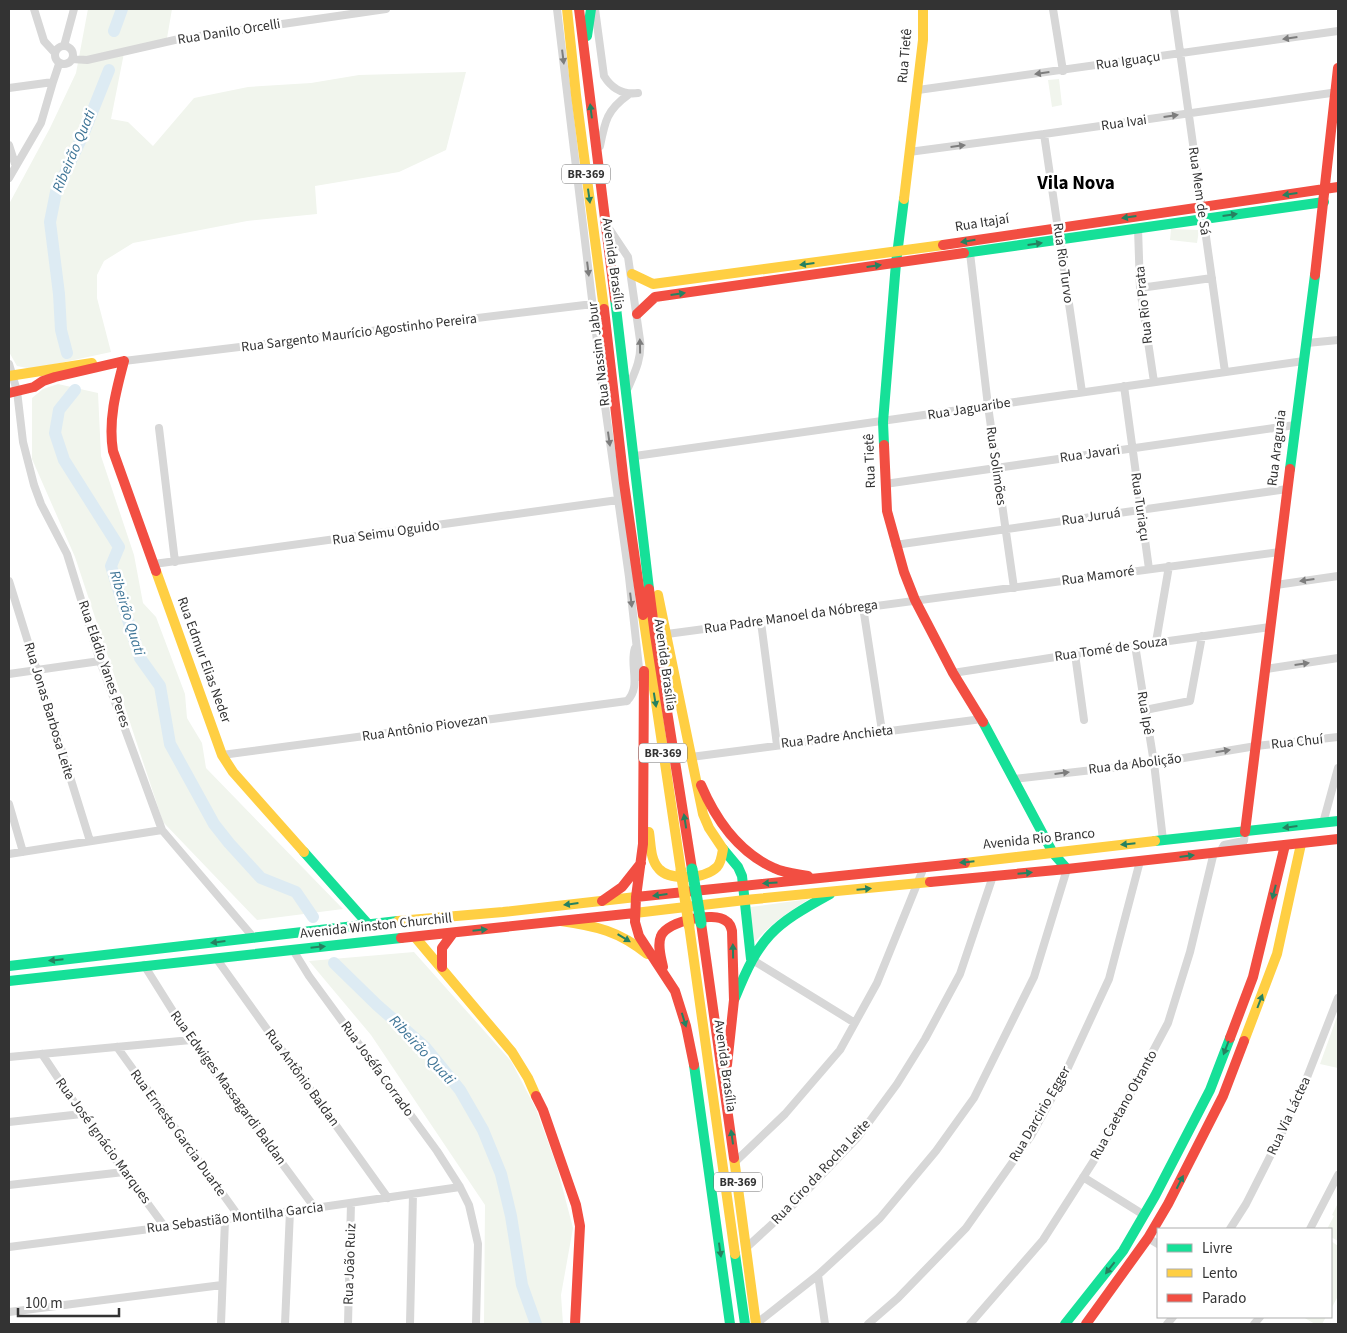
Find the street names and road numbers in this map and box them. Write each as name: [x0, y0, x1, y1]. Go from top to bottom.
street label: Rua Danilo Orcelli: [176, 14, 282, 50]
street label: Rua Tietê: [893, 28, 917, 84]
street label: Rua Iguaçu: [1094, 47, 1162, 75]
street label: Rua Ivai: [1100, 110, 1148, 136]
street label: Rua Mem de Sá: [1183, 146, 1215, 236]
road number: BR-369: [562, 164, 610, 183]
street label: Rua Itajaí: [953, 209, 1011, 237]
street label: Avenida Brasília: [597, 217, 629, 311]
street label: Rua Rio Turvo: [1047, 222, 1079, 304]
street label: Rua Rio Prata: [1130, 265, 1158, 345]
street label: Rua Nassim Jabur: [583, 300, 615, 407]
street label: Rua Sargento Maurício Agostinho Pereira: [240, 309, 478, 357]
street label: Rua Jaguaribe: [926, 393, 1012, 425]
street label: Rua Araguaia: [1262, 409, 1292, 487]
street label: Rua Solimões: [981, 425, 1011, 507]
street label: Rua Tietê: [859, 433, 881, 489]
street label: Rua Javari: [1058, 440, 1122, 468]
street label: Rua Turiaçu: [1125, 471, 1155, 543]
street label: Rua Juruá: [1060, 503, 1122, 531]
street label: Rua Seimu Oguido: [331, 516, 441, 550]
street label: Rua Mamoré: [1060, 561, 1136, 591]
street label: Rua Edmur Elias Neder: [172, 594, 236, 726]
street label: Rua Padre Manoel da Nóbrega: [703, 595, 879, 639]
street label: Rua Eládio Yanes Peres: [73, 598, 135, 730]
street label: Avenida Brasília: [649, 618, 681, 712]
street label: Rua Tomé de Souza: [1053, 631, 1169, 667]
street label: Rua Jonas Barbosa Leite: [19, 640, 79, 782]
street label: Rua Ipê: [1132, 690, 1158, 736]
street label: Rua Antônio Piovezan: [361, 709, 489, 747]
street label: Rua Padre Anchieta: [780, 720, 894, 754]
street label: Rua Chuí: [1270, 729, 1325, 755]
road number: BR-369: [639, 744, 687, 762]
street label: Rua da Abolição: [1087, 748, 1183, 780]
street label: Avenida Rio Branco: [982, 823, 1096, 855]
street label: Avenida Winston Churchill: [299, 908, 453, 944]
street label: Rua Edwiges Massagardi Baldan: [165, 1007, 291, 1169]
street label: Rua Joséfa Corrado: [336, 1017, 418, 1121]
street label: Avenida Brasília: [709, 1019, 741, 1113]
street label: Rua Antônio Baldan: [260, 1025, 344, 1131]
street label: Rua Caetano Otranto: [1086, 1047, 1162, 1163]
street label: Rua Darcirio Egger: [1004, 1062, 1076, 1166]
street label: Rua Ernesto Garcia Duarte: [125, 1065, 231, 1201]
street label: Rua José Ignácio Marques: [50, 1074, 156, 1208]
street label: Rua Via Láctea: [1262, 1074, 1316, 1158]
street label: Rua Ciro da Rocha Leite: [767, 1115, 875, 1229]
road number: BR-369: [714, 1172, 762, 1192]
street label: Rua Sebastião Montilha Garcia: [146, 1197, 324, 1239]
street label: Rua João Ruiz: [339, 1223, 361, 1305]

